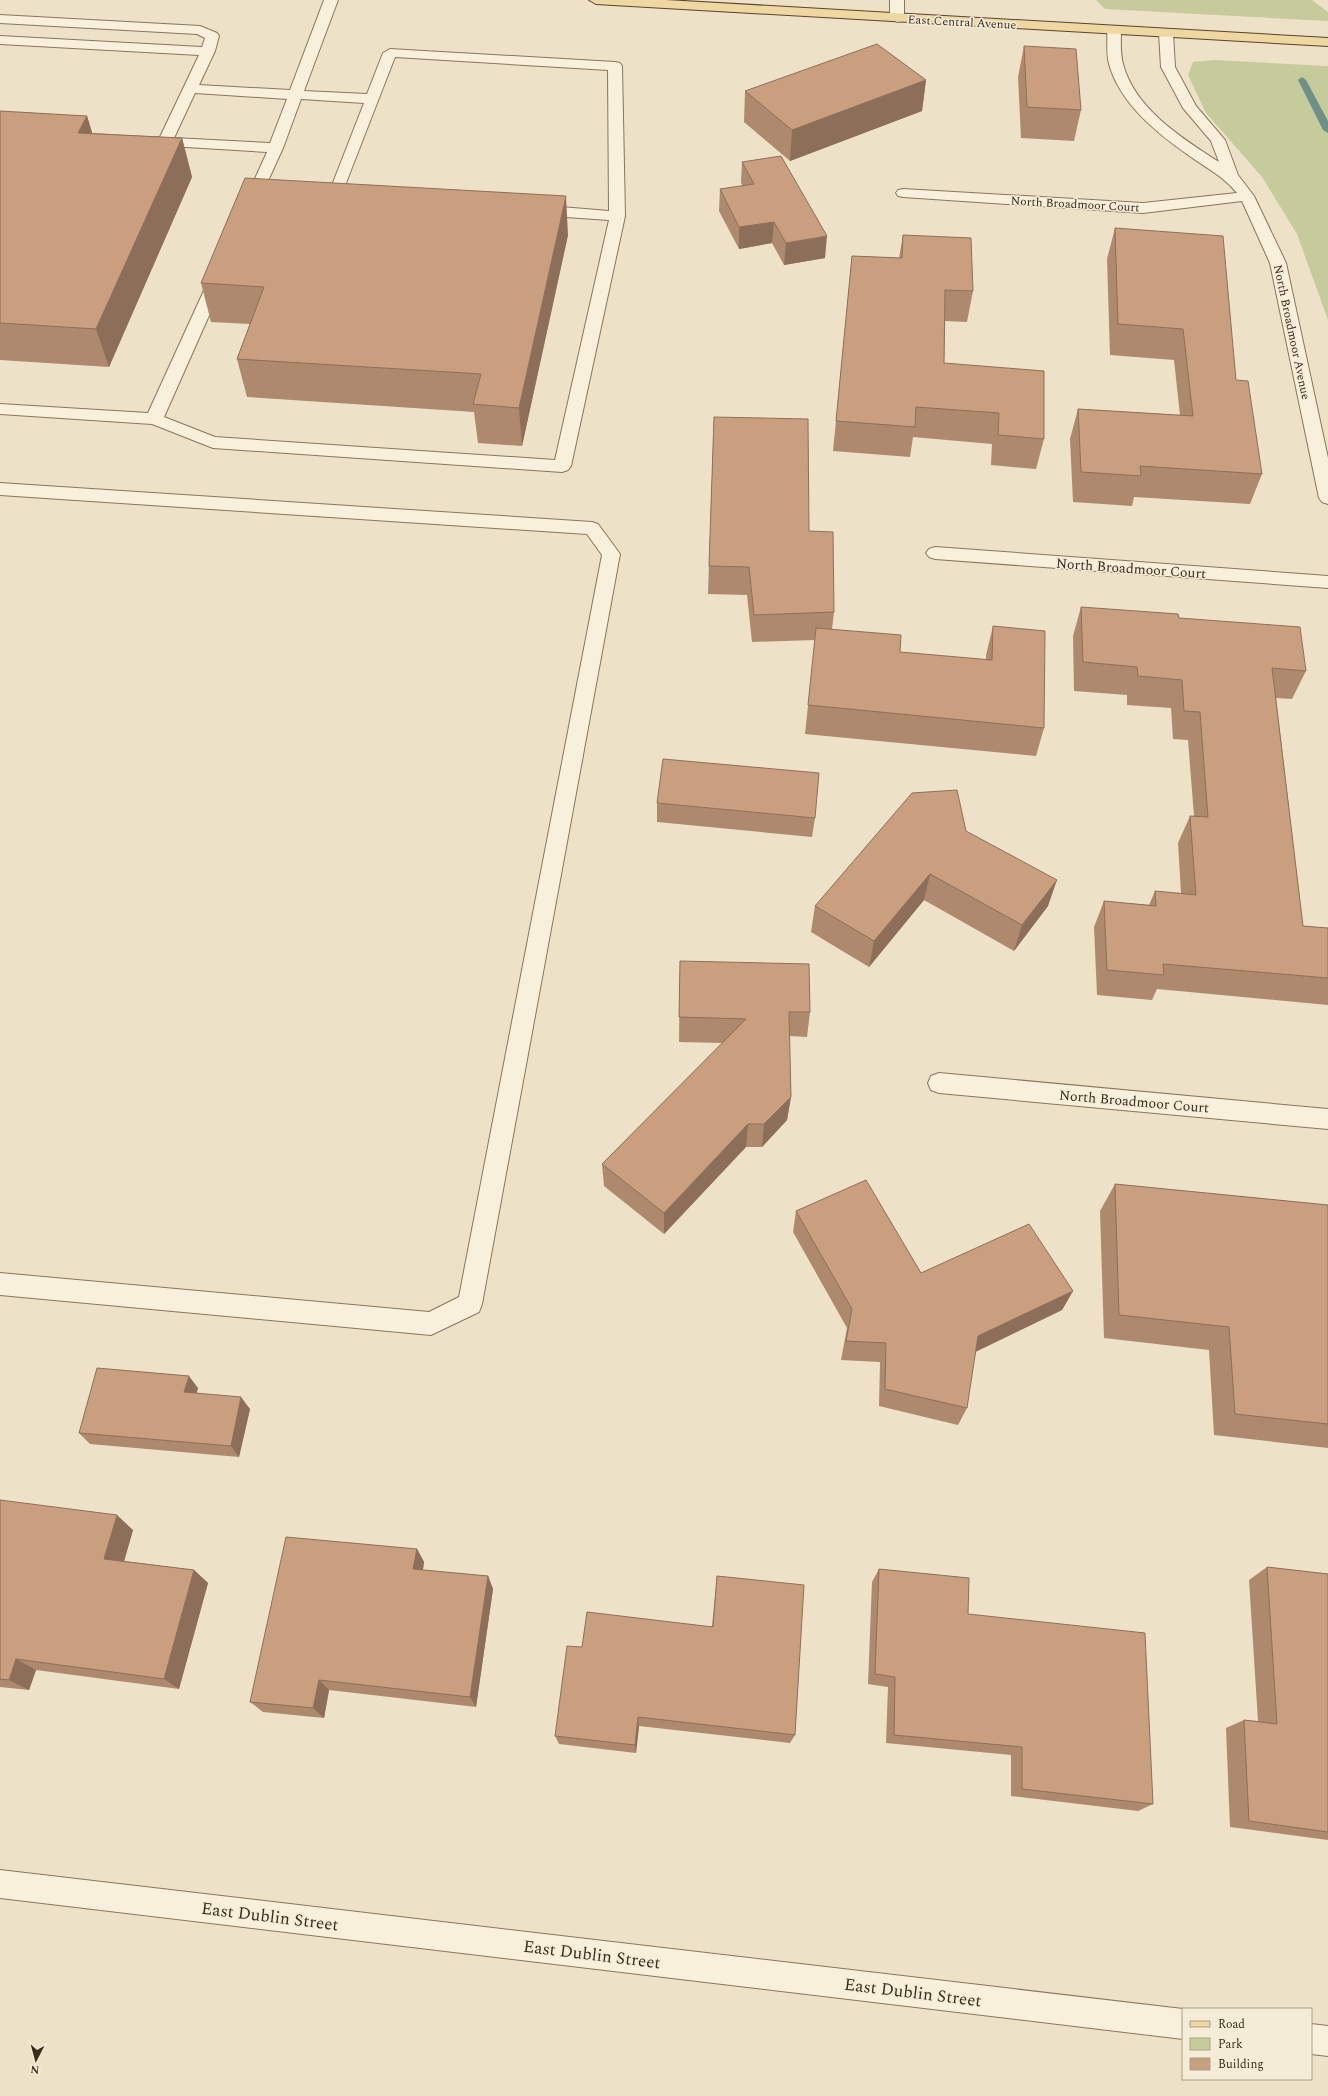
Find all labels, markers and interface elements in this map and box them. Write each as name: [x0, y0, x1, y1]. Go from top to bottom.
street label: East Central Avenue: [907, 10, 1017, 35]
street label: North Broadmoor Court: [1010, 192, 1140, 217]
street label: North Broadmoor Avenue: [1268, 263, 1315, 402]
street label: North Broadmoor Court: [1055, 553, 1207, 584]
street label: North Broadmoor Court: [1058, 1084, 1210, 1119]
street label: East Dublin Street: [200, 1896, 340, 1938]
street label: East Dublin Street: [522, 1934, 662, 1976]
street label: East Dublin Street: [843, 1972, 983, 2014]
legend: [1182, 2008, 1312, 2080]
text: Road: [1218, 2015, 1245, 2034]
text: Park: [1218, 2035, 1243, 2054]
north arrow: [16, 2040, 56, 2080]
text: Building: [1218, 2055, 1264, 2074]
text: N: [30, 2061, 40, 2078]

